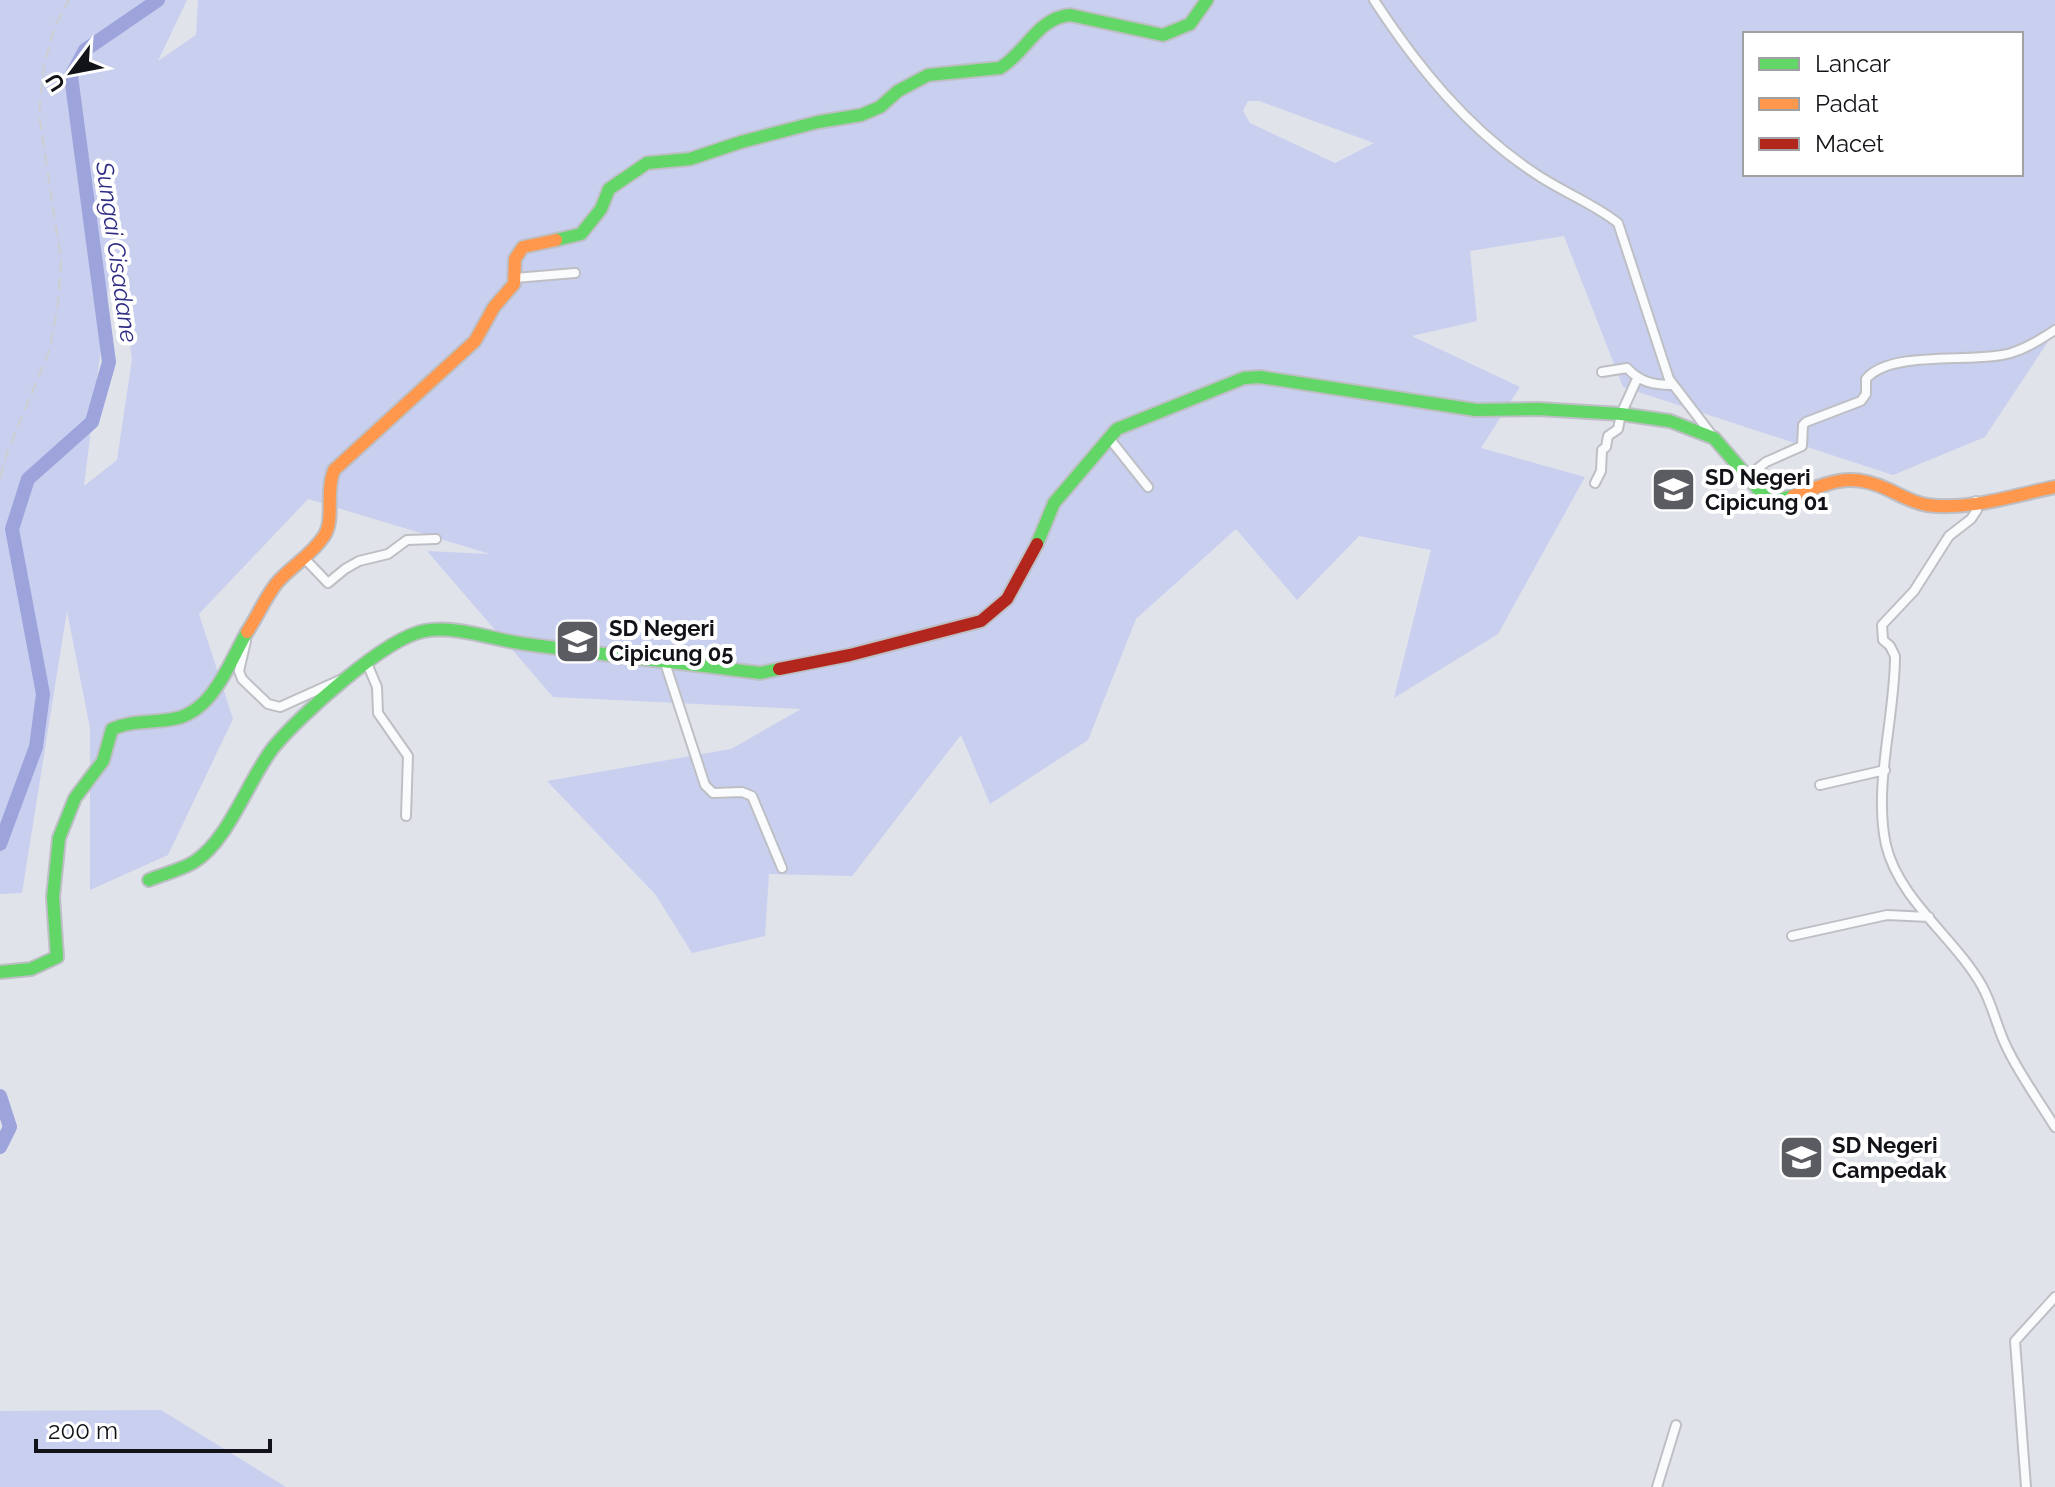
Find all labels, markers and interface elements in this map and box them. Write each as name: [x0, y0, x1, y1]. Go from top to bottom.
north arrow: [32, 32, 112, 112]
legend: [1743, 32, 2023, 176]
text: Lancar: [1815, 49, 1891, 78]
text: U: [40, 69, 70, 96]
text: Padat: [1815, 89, 1879, 118]
text: Macet: [1815, 129, 1884, 158]
water label: Sungai Cisadane: [90, 159, 144, 344]
place label: SD Negeri Cipicung 01: [1705, 464, 1828, 515]
school or university icon: SD Negeri Cipicung 01: [1650, 466, 1698, 514]
place label: SD Negeri Cipicung 05: [609, 615, 733, 666]
school or university icon: SD Negeri Cipicung 05: [554, 617, 602, 665]
place label: SD Negeri Campedak: [1832, 1132, 1947, 1183]
school or university icon: SD Negeri Campedak: [1777, 1134, 1825, 1182]
scale bar: [36, 1403, 270, 1453]
text: 200 m: [48, 1416, 118, 1445]

